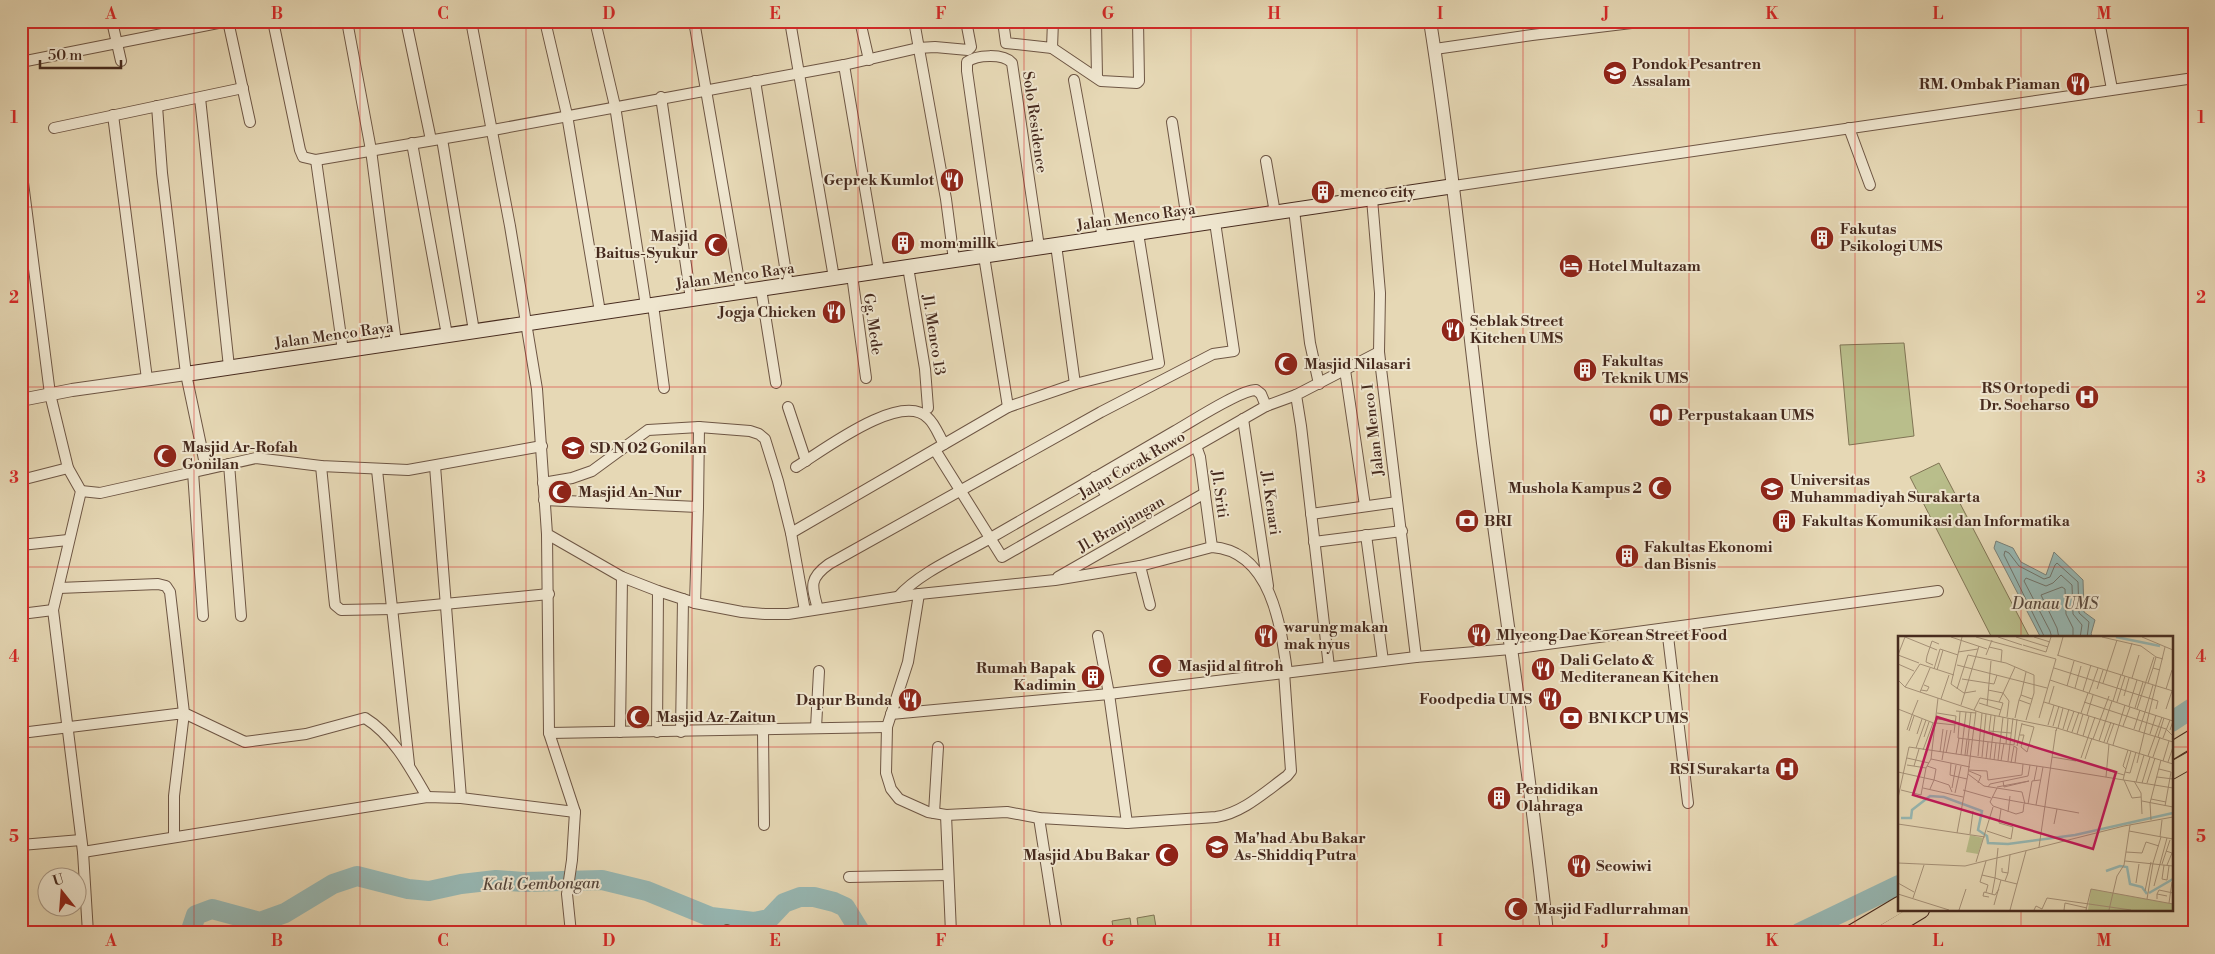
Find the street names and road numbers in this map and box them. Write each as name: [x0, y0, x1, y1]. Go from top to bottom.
street label: Solo Residence: [1018, 70, 1051, 174]
street label: Jalan Menco Raya: [1074, 200, 1197, 235]
street label: Jalan Menco Raya: [673, 259, 796, 294]
street label: Gg. Mede: [859, 292, 886, 356]
street label: Jl. Menco 13: [918, 292, 949, 377]
street label: Jalan Menco Raya: [272, 318, 395, 353]
street label: Jalan Menco I: [1358, 383, 1389, 478]
street label: Jalan Cocak Rowo: [1075, 427, 1189, 504]
street label: Jl. Sriti: [1207, 468, 1232, 519]
street label: Jl. Kenari: [1256, 469, 1284, 536]
street label: Jl. Branjangan: [1074, 492, 1168, 557]

